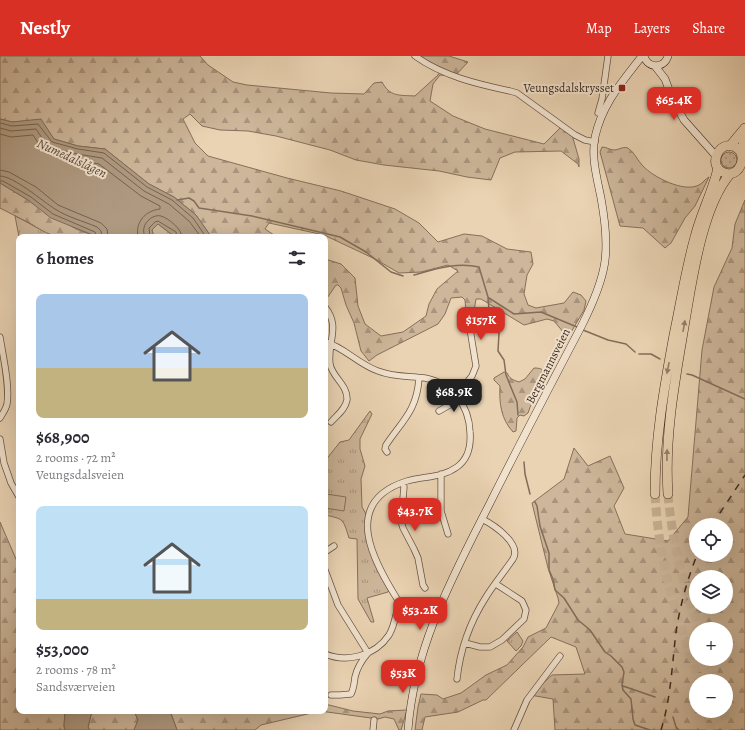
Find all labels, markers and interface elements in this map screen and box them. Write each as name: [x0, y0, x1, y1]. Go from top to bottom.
text: Nestly: [20, 15, 70, 41]
text: Map: [586, 19, 612, 38]
text: Layers: [634, 19, 670, 38]
text: Share: [692, 19, 725, 38]
place label: Veungsdalskrysset: [522, 80, 614, 96]
marker: Veungsdalskrysset: [617, 83, 627, 93]
pin: $65.4K: [641, 87, 707, 121]
text: $65.4K: [656, 91, 692, 108]
water label: Numedalslågen: [34, 134, 110, 182]
text: 6 homes: [36, 247, 94, 270]
icon: filters: [286, 247, 308, 269]
pin: $157K: [453, 307, 509, 341]
text: $157K: [466, 311, 496, 328]
icon: home: [136, 320, 208, 392]
one-way arrow: [681, 320, 687, 332]
street label: Bergmannsveien: [522, 325, 574, 406]
one-way arrow: [665, 362, 671, 374]
pin: $68.9K: [421, 379, 487, 413]
text: $68.9K: [436, 383, 472, 400]
text: $68,900: [36, 426, 90, 449]
one-way arrow: [664, 448, 670, 461]
text: 2 rooms · 72 m²: [36, 449, 116, 466]
text: Veungsdalsveien: [36, 466, 124, 483]
pin: $43.7K: [382, 498, 448, 532]
text: $43.7K: [397, 502, 433, 519]
map controls: [689, 518, 733, 718]
button: locate: [689, 518, 733, 562]
icon: home: [136, 532, 208, 604]
button: layers: [689, 570, 733, 614]
pin: $53.2K: [387, 597, 453, 631]
text: $53.2K: [402, 601, 438, 618]
button: +: [689, 622, 733, 666]
text: $53,000: [36, 638, 89, 661]
pin: $53K: [379, 660, 427, 694]
text: 2 rooms · 78 m²: [36, 661, 116, 678]
text: $53K: [390, 664, 416, 681]
button: −: [689, 674, 733, 718]
text: Sandsværveien: [36, 678, 115, 695]

